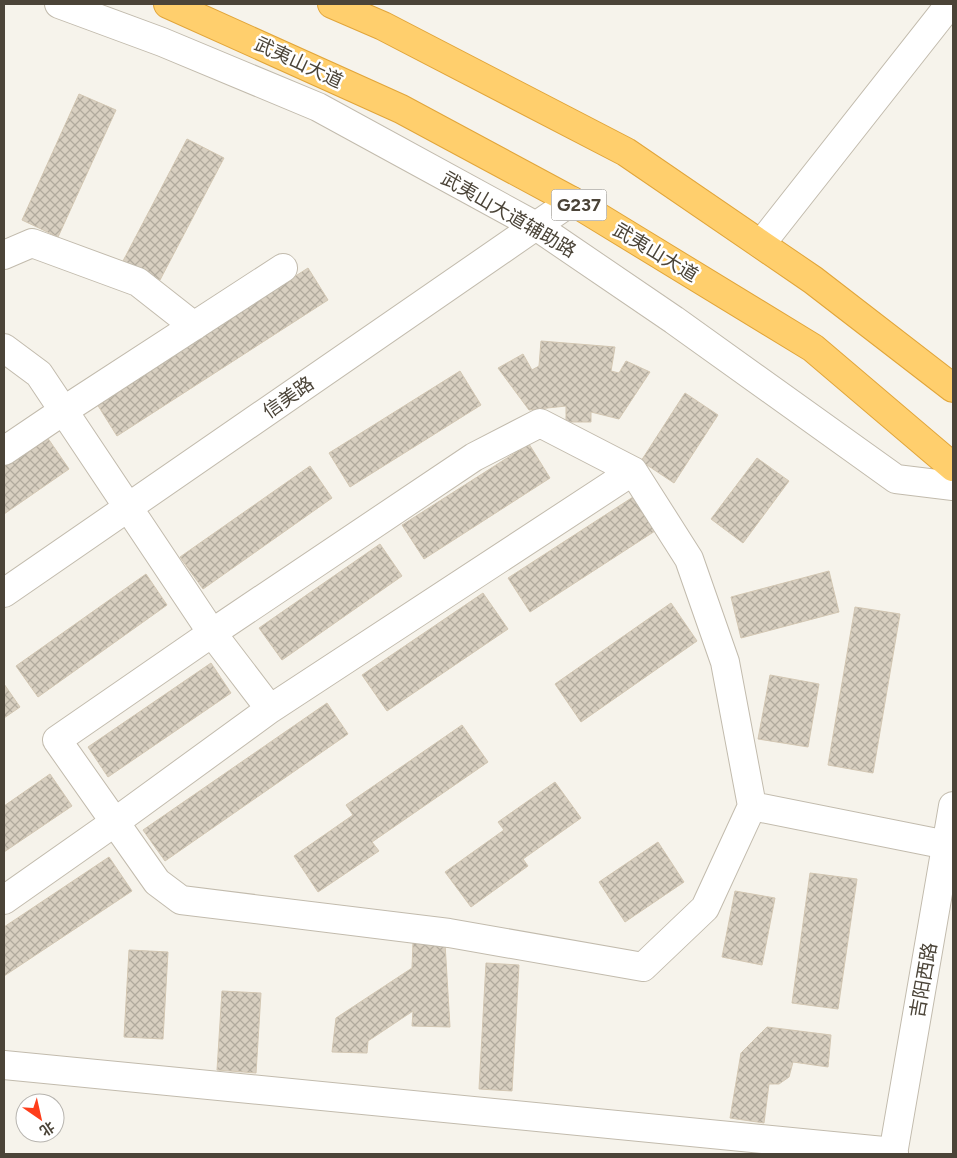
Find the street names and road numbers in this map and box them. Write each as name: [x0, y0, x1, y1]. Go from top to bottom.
street label: 武夷山大道: [251, 32, 347, 93]
street label: 武夷山大道辅助路: [437, 166, 580, 262]
road number: G237: [552, 190, 606, 220]
street label: 武夷山大道: [609, 218, 702, 287]
street label: 信美路: [258, 372, 318, 423]
street label: 吉阳西路: [906, 941, 941, 1020]

